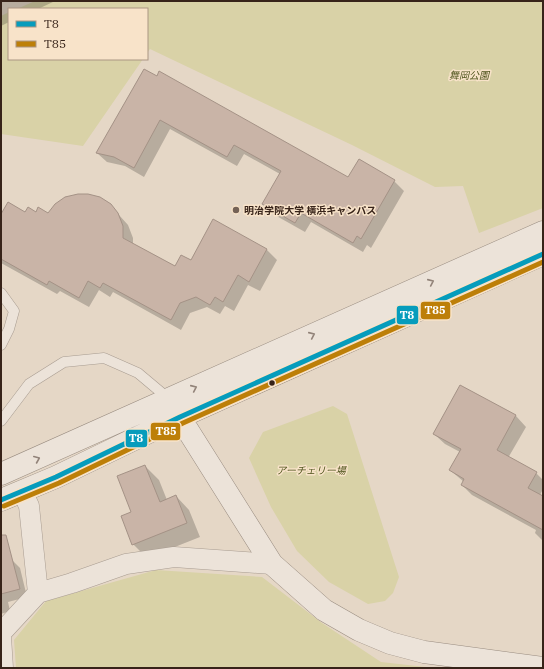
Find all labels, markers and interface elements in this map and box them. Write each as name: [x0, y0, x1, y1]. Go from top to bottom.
legend: [8, 8, 148, 60]
text: T8: [44, 16, 59, 31]
text: T85: [44, 36, 66, 51]
park label: 舞岡公園: [449, 69, 491, 82]
place label: 明治学院大学 横浜キャンパス: [244, 204, 376, 217]
marker: 明治学院大学 横浜キャンパス: [231, 205, 241, 215]
one-way arrow: [427, 279, 434, 287]
line badge: T85: [420, 301, 451, 320]
text: T85: [424, 303, 446, 317]
line badge: T8: [396, 305, 419, 325]
text: T8: [400, 308, 415, 322]
one-way arrow: [308, 332, 316, 340]
unlabelled marker: [267, 378, 277, 388]
one-way arrow: [189, 385, 197, 393]
line badge: T85: [150, 422, 181, 441]
text: T85: [155, 424, 177, 438]
line badge: T8: [125, 429, 148, 448]
text: T8: [129, 431, 144, 445]
one-way arrow: [33, 455, 40, 463]
park label: アーチェリー場: [276, 464, 347, 477]

